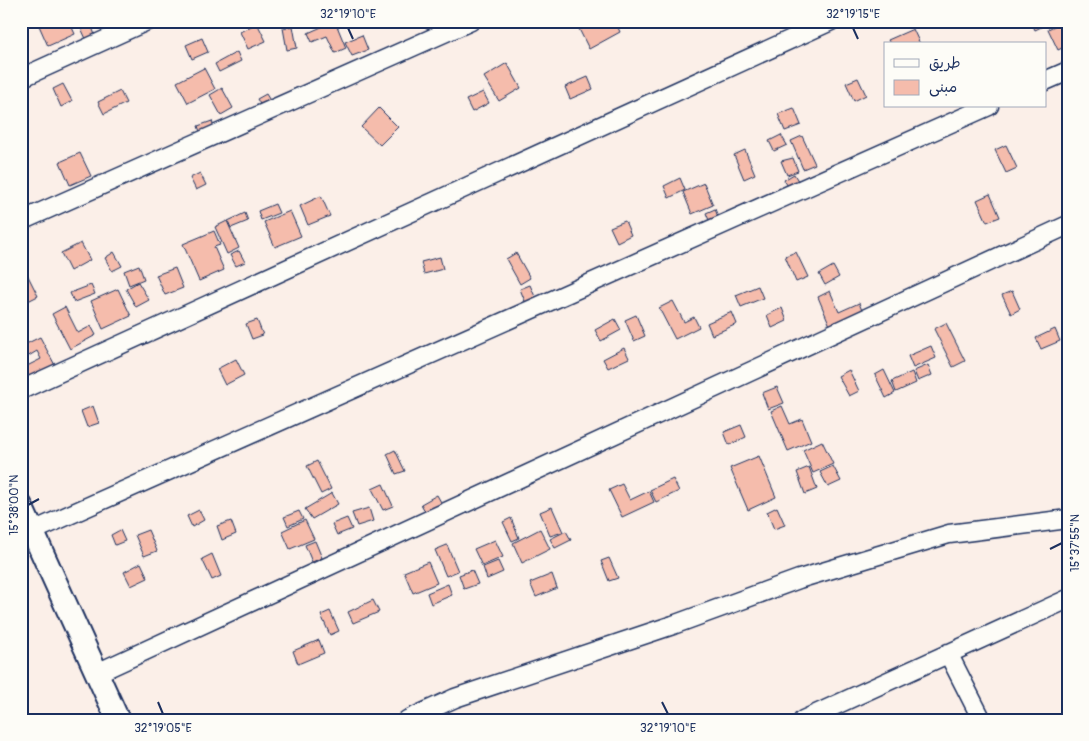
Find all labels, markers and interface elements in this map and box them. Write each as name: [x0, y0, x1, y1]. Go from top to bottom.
text: 32°19'10"E: [320, 7, 376, 22]
text: 32°19'15"E: [826, 7, 880, 22]
legend: [884, 42, 1046, 108]
text: طريق: [929, 54, 961, 73]
text: مبنى: [929, 78, 957, 97]
text: 15°38'00"N: [7, 475, 22, 535]
text: 15°37'55"N: [1068, 514, 1083, 572]
text: 32°19'05"E: [134, 721, 192, 736]
text: 32°19'10"E: [640, 721, 696, 736]

